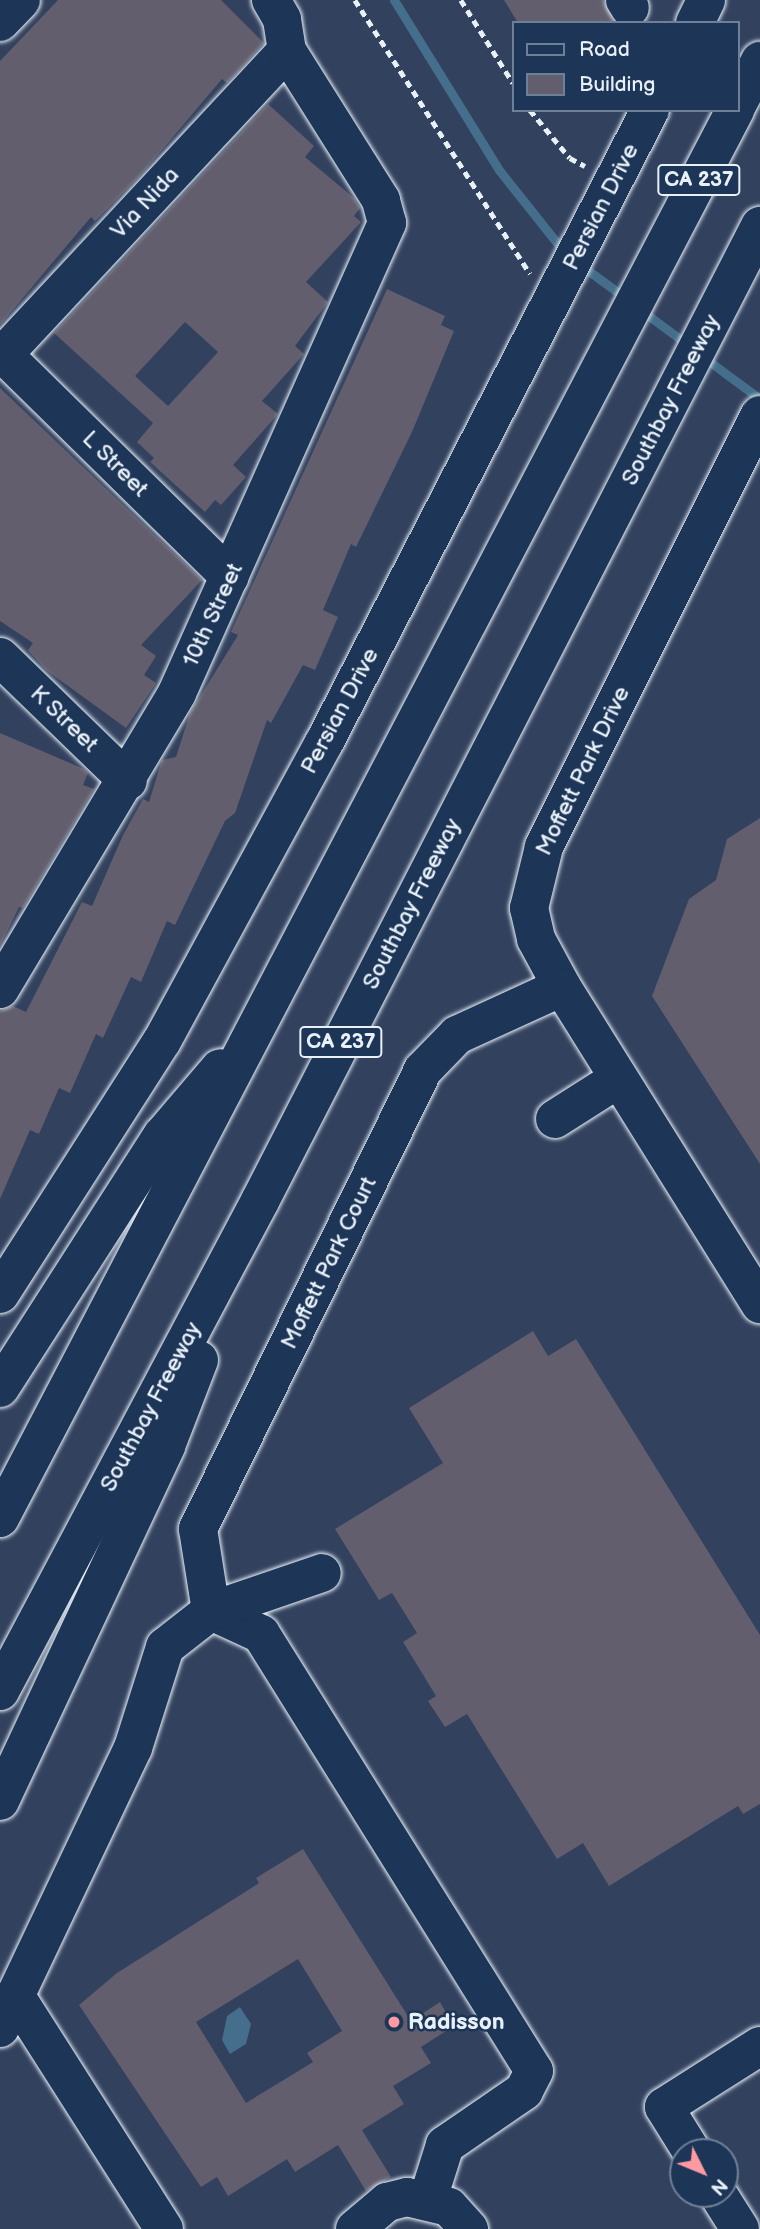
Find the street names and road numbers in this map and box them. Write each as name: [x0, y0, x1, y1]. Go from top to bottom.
street label: Persian Drive: [557, 139, 645, 275]
street label: Via Nida: [105, 162, 185, 244]
road number: CA 237: [657, 162, 741, 198]
street label: Southbay Freeway: [616, 309, 726, 491]
street label: L Street: [76, 425, 154, 503]
street label: 10th Street: [177, 559, 249, 671]
street label: Persian Drive: [295, 643, 385, 779]
street label: K Street: [24, 680, 104, 758]
street label: Moffett Park Drive: [530, 682, 636, 860]
street label: Southbay Freeway: [357, 813, 467, 995]
road number: CA 237: [299, 1024, 383, 1060]
street label: Moffett Park Court: [275, 1172, 383, 1354]
street label: Southbay Freeway: [94, 1317, 208, 1497]

